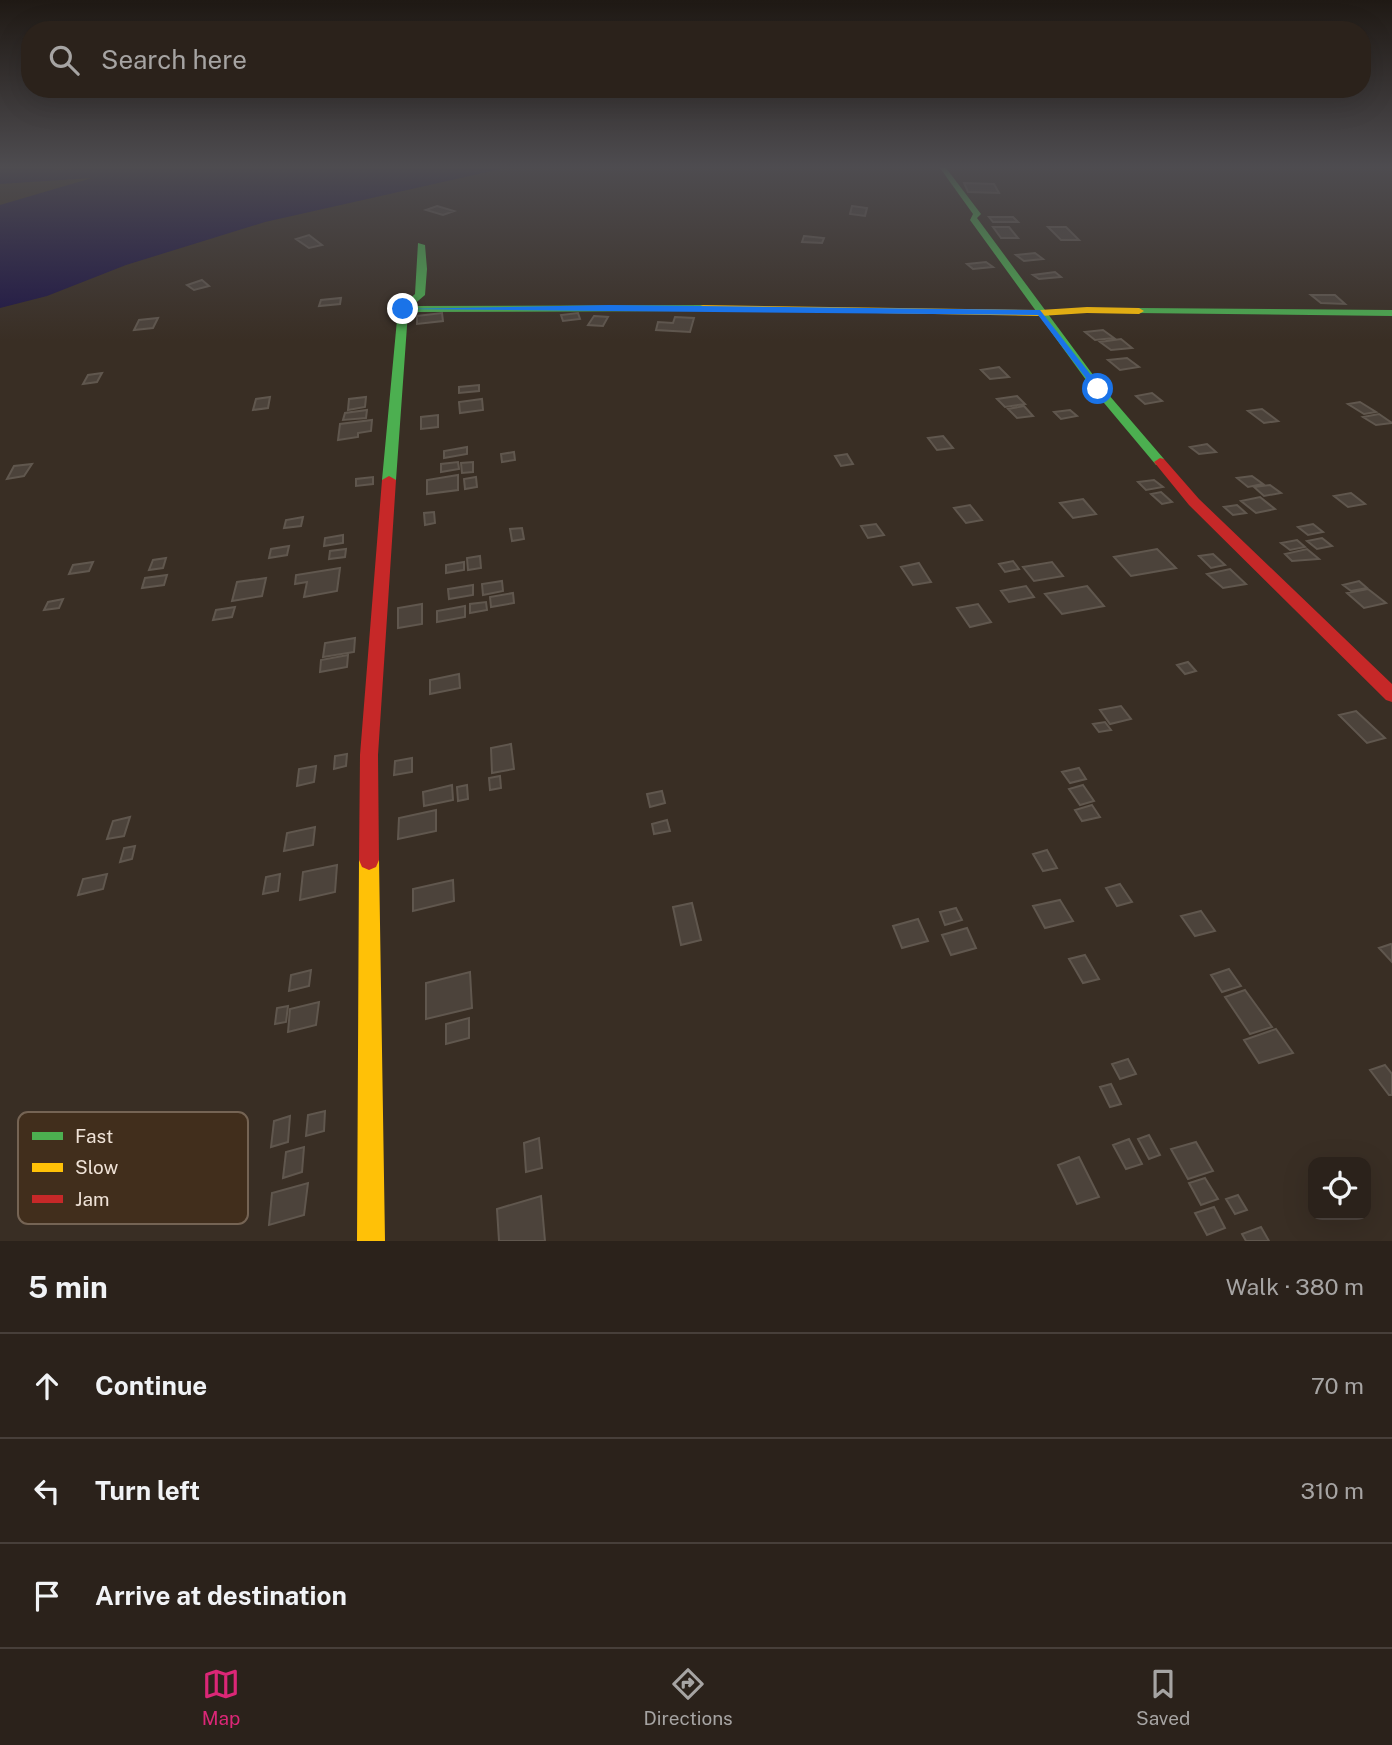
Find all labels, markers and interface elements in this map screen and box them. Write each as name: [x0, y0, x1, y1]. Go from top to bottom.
search box: [21, 21, 1371, 98]
icon: search: [45, 41, 83, 79]
text: Search here: [101, 44, 247, 75]
route end: [387, 293, 418, 324]
route start: [1082, 373, 1113, 404]
legend: [18, 1112, 248, 1224]
text: Fast: [75, 1125, 113, 1147]
text: Slow: [75, 1156, 119, 1178]
map controls: [1308, 1157, 1371, 1220]
button: locate: [1308, 1157, 1371, 1220]
text: Jam: [75, 1188, 109, 1210]
text: 5 min: [28, 1269, 108, 1305]
text: Walk · 380 m: [1226, 1273, 1364, 1300]
icon: ahead: [28, 1367, 66, 1405]
text: Continue: [95, 1370, 207, 1401]
text: 70 m: [1311, 1372, 1364, 1399]
icon: left: [28, 1472, 66, 1510]
text: Turn left: [95, 1475, 200, 1506]
text: 310 m: [1301, 1477, 1364, 1504]
icon: arrive: [28, 1577, 66, 1615]
text: Arrive at destination: [95, 1580, 347, 1611]
tab: Map: [202, 1665, 240, 1729]
tab: Directions: [643, 1665, 733, 1729]
tab: Saved: [1136, 1665, 1190, 1729]

